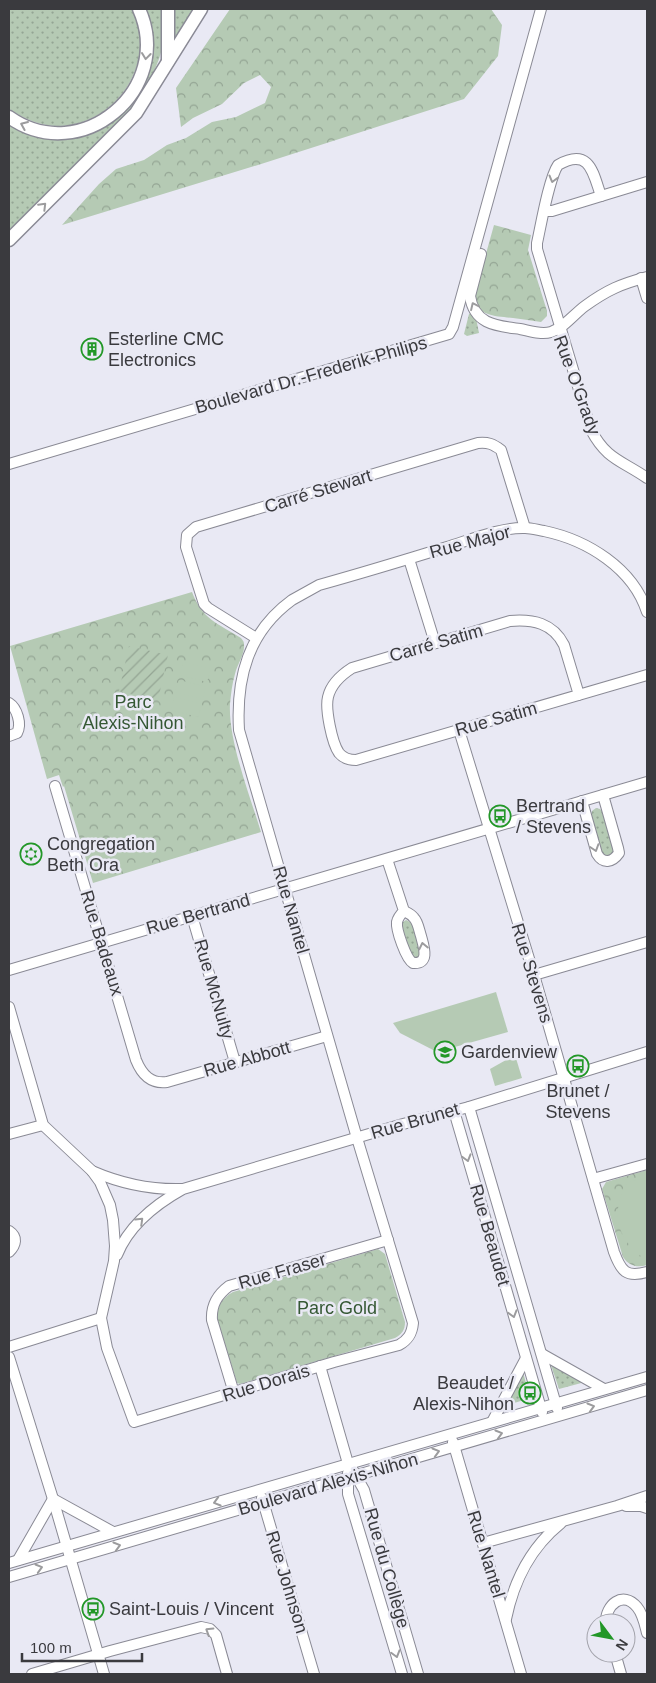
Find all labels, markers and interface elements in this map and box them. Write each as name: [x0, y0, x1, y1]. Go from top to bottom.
one-way arrow: [141, 53, 152, 61]
one-way arrow: [20, 121, 29, 131]
one-way arrow: [548, 174, 558, 183]
one-way arrow: [37, 203, 46, 212]
one-way arrow: [470, 302, 480, 311]
place label: Esterline CMC Electronics: [108, 329, 224, 370]
street label: Boulevard Dr.-Frederik-Philips: [193, 332, 429, 418]
street label: Rue O'Grady: [550, 332, 604, 438]
building icon: Esterline CMC Electronics: [80, 337, 104, 361]
street label: Carré Stewart: [262, 465, 374, 517]
street label: Rue Major: [427, 522, 513, 562]
street label: Carré Satim: [387, 620, 485, 666]
park label: Parc Alexis-Nihon: [82, 692, 184, 733]
street label: Rue Satim: [453, 698, 539, 740]
place label: Bertrand / Stevens: [516, 796, 591, 837]
bus stop icon: Bertrand / Stevens: [488, 804, 512, 828]
place label: Congregation Beth Ora: [47, 834, 155, 875]
synagogue icon: Congregation Beth Ora: [19, 842, 43, 866]
one-way arrow: [590, 843, 600, 851]
street label: Rue Nantel: [269, 864, 313, 956]
street label: Rue Badeaux: [76, 888, 128, 998]
street label: Rue Bertrand: [144, 890, 252, 938]
street label: Rue Stevens: [507, 921, 557, 1025]
street label: Rue McNulty: [190, 937, 238, 1041]
one-way arrow: [418, 942, 429, 951]
street label: Rue Abbott: [201, 1037, 293, 1081]
school or university icon: Gardenview: [433, 1040, 457, 1064]
place label: Gardenview: [461, 1042, 558, 1062]
bus stop icon: Brunet / Stevens: [566, 1054, 590, 1078]
place label: Brunet / Stevens: [545, 1081, 611, 1122]
street label: Rue Brunet: [368, 1099, 462, 1143]
one-way arrow: [462, 1153, 472, 1161]
street label: Rue Beaudet: [466, 1182, 514, 1288]
one-way arrow: [135, 1218, 144, 1227]
street label: Rue Fraser: [236, 1249, 328, 1293]
park label: Parc Gold: [297, 1298, 377, 1318]
one-way arrow: [507, 1309, 517, 1317]
street label: Rue Dorais: [220, 1360, 312, 1406]
place label: Beaudet / Alexis-Nihon: [413, 1373, 514, 1414]
bus stop icon: Beaudet / Alexis-Nihon: [518, 1381, 542, 1405]
one-way arrow: [586, 1402, 594, 1412]
one-way arrow: [495, 1429, 503, 1439]
one-way arrow: [431, 1448, 439, 1458]
street label: Boulevard Alexis-Nihon: [236, 1449, 420, 1519]
one-way arrow: [214, 1497, 222, 1507]
street label: Rue du Collège: [360, 1506, 414, 1630]
street label: Rue Nantel: [463, 1508, 509, 1600]
street label: Rue Johnson: [262, 1528, 312, 1636]
one-way arrow: [112, 1541, 121, 1551]
one-way arrow: [35, 1564, 43, 1574]
bus stop icon: Saint-Louis / Vincent: [81, 1597, 105, 1621]
place label: Saint-Louis / Vincent: [109, 1599, 274, 1619]
north arrow: [586, 1613, 636, 1663]
one-way arrow: [205, 1628, 214, 1638]
scale bar: [22, 1630, 142, 1662]
text: N: [613, 1636, 631, 1653]
text: 100 m: [30, 1639, 72, 1656]
one-way arrow: [390, 1649, 400, 1657]

